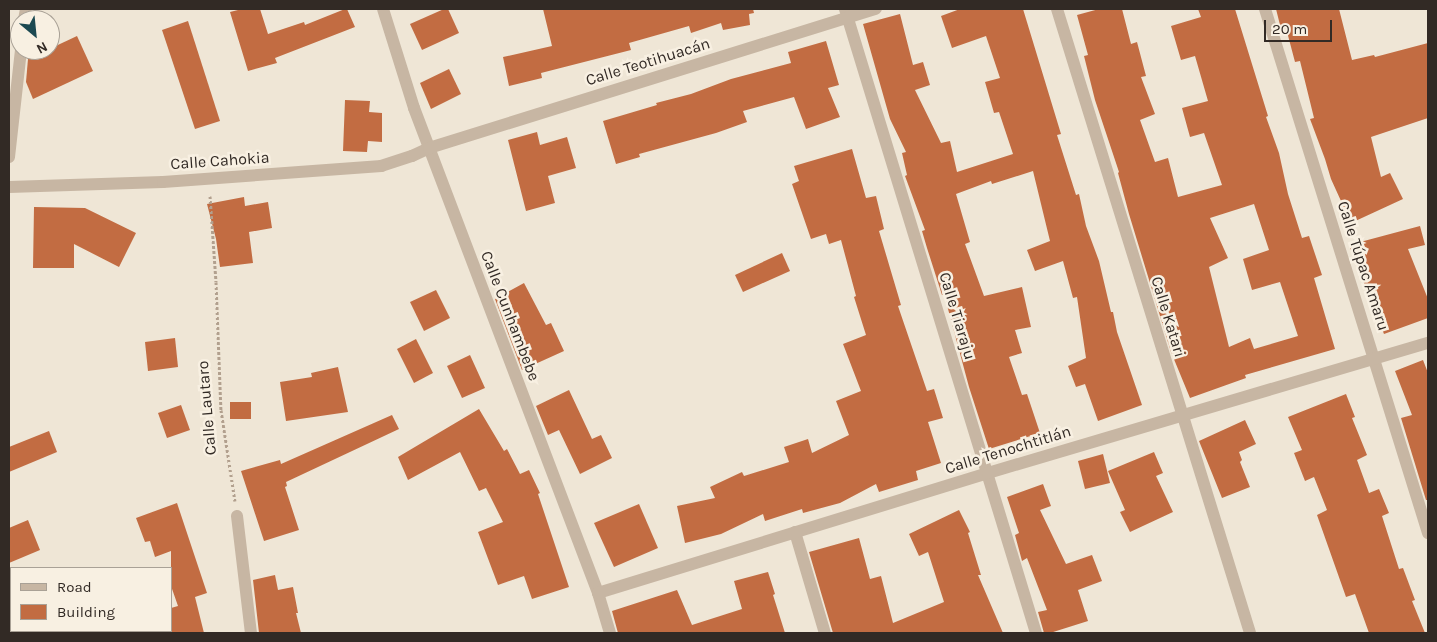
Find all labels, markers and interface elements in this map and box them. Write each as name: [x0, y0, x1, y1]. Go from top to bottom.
north arrow: [10, 10, 60, 60]
scale bar: [1267, 10, 1334, 42]
text: 20 m: [1272, 20, 1307, 38]
street label: Calle Teotihuacán: [584, 34, 712, 90]
text: N: [33, 38, 50, 58]
street label: Calle Cahokia: [170, 148, 270, 174]
street label: Calle Túpac Amaru: [1333, 199, 1393, 333]
street label: Calle Cunhambebe: [476, 248, 544, 384]
street label: Calle Tiaraju: [935, 270, 979, 362]
street label: Calle Katari: [1147, 274, 1189, 360]
street label: Calle Lautaro: [193, 360, 221, 456]
street label: Calle Tenochtitlán: [943, 422, 1073, 478]
legend: [10, 567, 172, 632]
text: Road: [57, 578, 92, 596]
text: Building: [57, 603, 115, 621]

